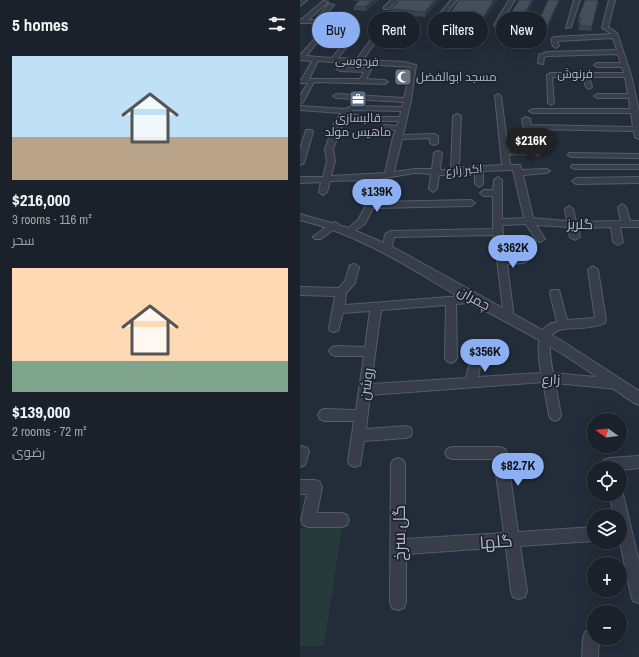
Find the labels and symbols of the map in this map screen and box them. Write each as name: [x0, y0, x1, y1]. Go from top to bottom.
street label: فردوسی: [335, 52, 379, 70]
street label: فرنوش: [557, 66, 593, 82]
mosque icon: مسجد ابوالفضل: [393, 67, 413, 87]
place label: مسجد ابوالفضل: [416, 69, 497, 85]
office icon: قالبسازی ماهیس مولد: [348, 89, 368, 109]
place label: قالبسازی ماهیس مولد: [325, 110, 391, 140]
pin: $216K: [503, 128, 559, 162]
street label: اکبر زارع: [445, 160, 483, 180]
pin: $139K: [349, 179, 405, 213]
street label: گلریز: [566, 215, 593, 233]
pin: $362K: [485, 235, 541, 269]
street label: چمران: [454, 282, 493, 315]
pin: $356K: [457, 339, 513, 373]
street label: روشن: [355, 367, 377, 401]
street label: زارع: [541, 370, 561, 388]
north arrow: [587, 413, 627, 453]
pin: $82.7K: [485, 453, 551, 487]
street label: گل سرخ: [387, 505, 411, 561]
street label: گلها: [479, 528, 513, 554]

